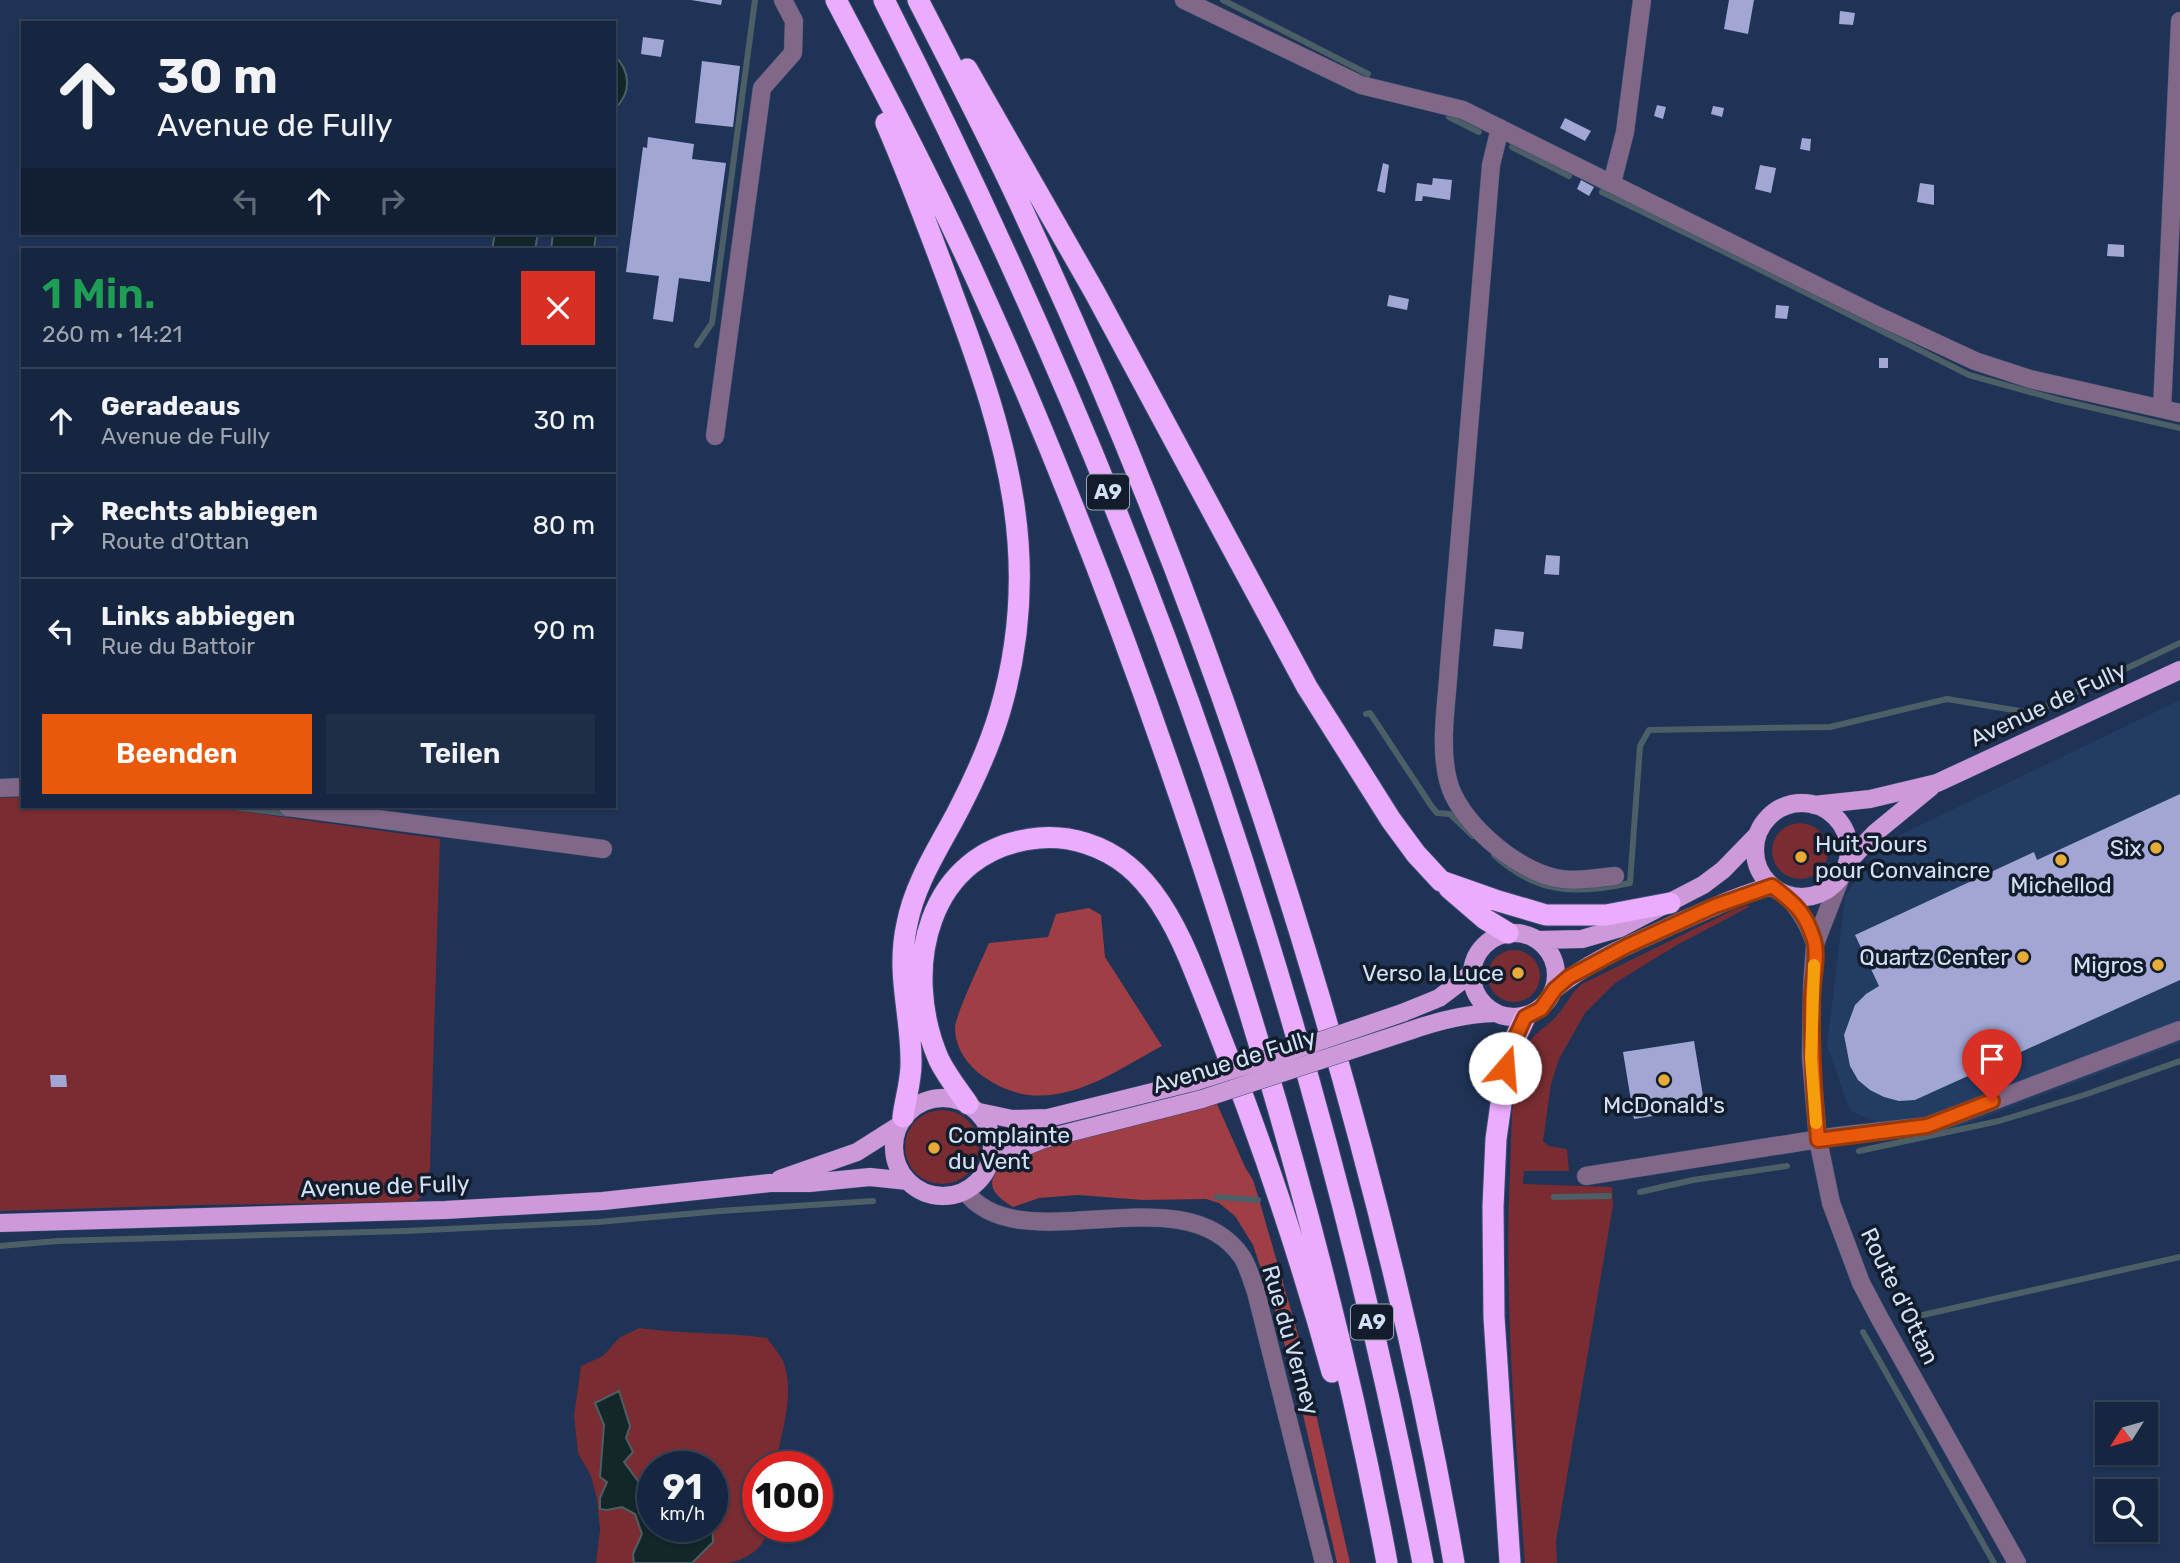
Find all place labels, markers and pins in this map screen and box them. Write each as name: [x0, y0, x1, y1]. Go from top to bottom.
place label: Huit Jours pour Convaincre: [1815, 830, 1990, 884]
place label: Six: [2110, 834, 2142, 862]
marker: Six: [2148, 840, 2164, 856]
marker: Huit Jours pour Convaincre: [1793, 849, 1809, 865]
marker: Michellod: [2053, 852, 2069, 868]
place label: Michellod: [2010, 871, 2112, 899]
place label: Quartz Center: [1859, 943, 2009, 971]
marker: Quartz Center: [2015, 949, 2031, 965]
place label: Migros: [2073, 951, 2144, 979]
marker: Migros: [2150, 957, 2166, 973]
place label: Verso la Luce: [1362, 959, 1504, 987]
marker: Verso la Luce: [1510, 965, 1526, 981]
pin: [1962, 1029, 2022, 1101]
marker: McDonald's: [1656, 1072, 1672, 1088]
place label: McDonald's: [1603, 1091, 1725, 1119]
place label: Complainte du Vent: [948, 1121, 1070, 1175]
marker: Complainte du Vent: [926, 1140, 942, 1156]

